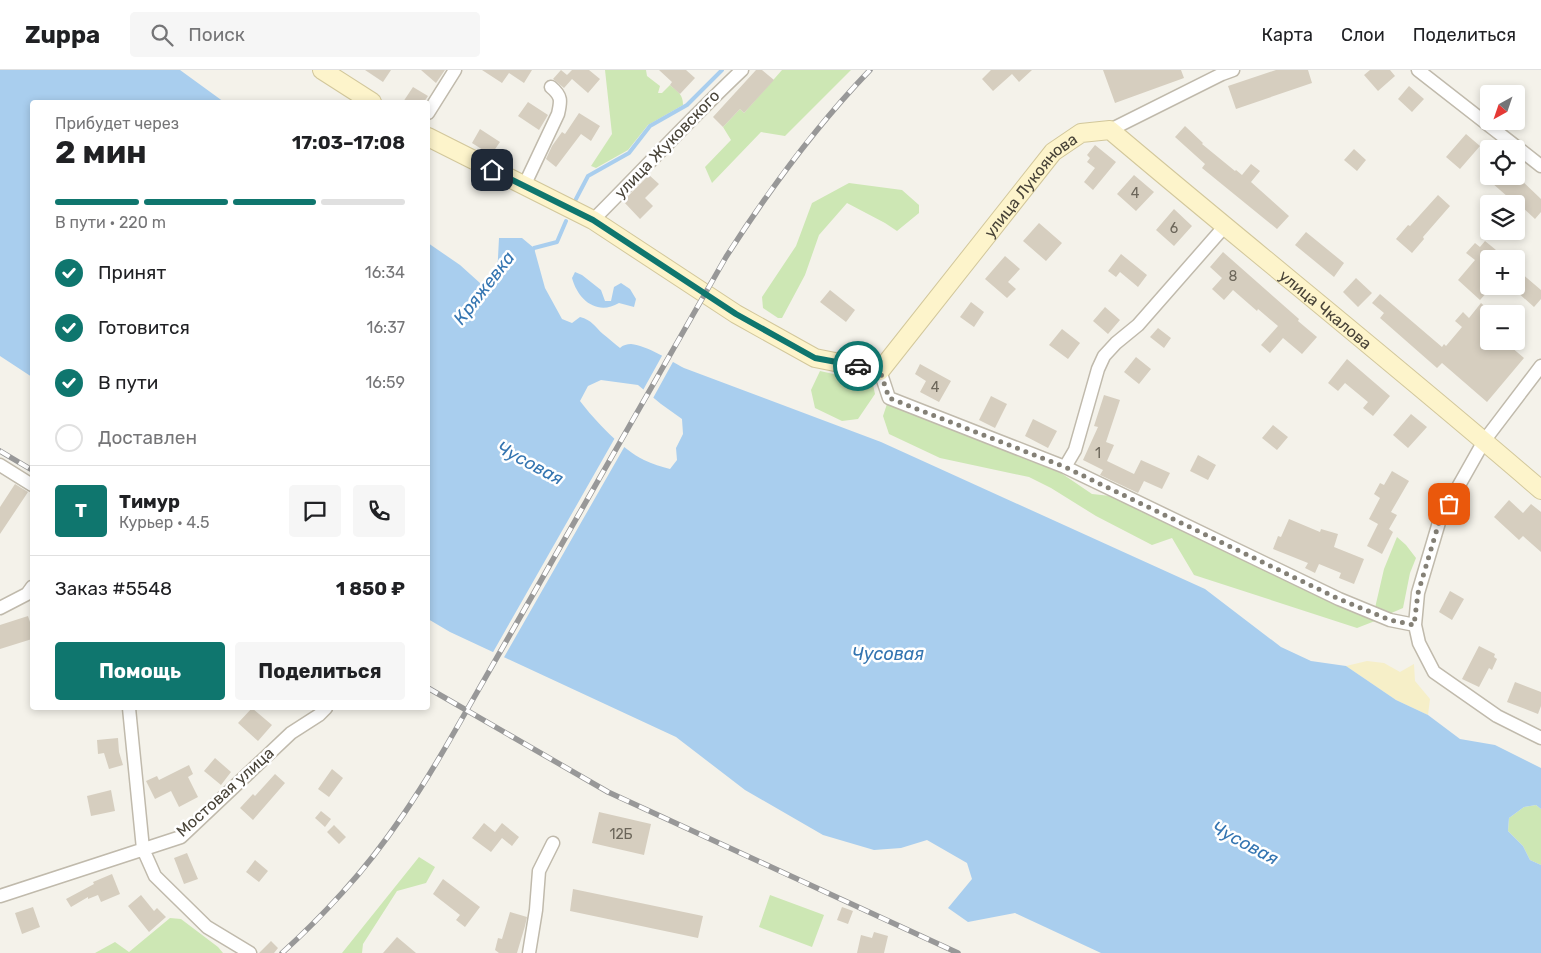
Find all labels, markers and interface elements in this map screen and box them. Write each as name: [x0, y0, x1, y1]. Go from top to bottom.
search box: [130, 12, 480, 57]
text: Zuppa: [25, 21, 100, 49]
icon: search: [148, 21, 176, 49]
text: Поиск: [188, 23, 245, 46]
text: Карта: [1262, 24, 1313, 46]
text: Слои: [1341, 24, 1385, 46]
text: Поделиться: [1413, 24, 1516, 46]
north arrow: [1480, 85, 1525, 130]
map controls: [1480, 85, 1525, 350]
street label: улица Жуковского: [610, 86, 724, 202]
text: Прибудет через: [55, 114, 179, 133]
street label: улица Лукоянова: [980, 129, 1081, 241]
text: 17:03–17:08: [292, 131, 405, 154]
text: 2 мин: [55, 133, 147, 171]
button: locate: [1480, 140, 1525, 185]
pin: [471, 149, 513, 191]
icon: home: [478, 156, 506, 184]
house number: 4: [1131, 185, 1140, 202]
button: layers: [1480, 195, 1525, 240]
text: В пути · 220 m: [55, 213, 166, 232]
house number: 6: [1170, 220, 1178, 237]
water label: Кряжевка: [449, 247, 520, 329]
button: +: [1480, 250, 1525, 295]
icon: check: [55, 259, 83, 287]
text: Принят: [98, 261, 166, 284]
text: 16:34: [365, 263, 405, 282]
street label: улица Чкалова: [1276, 266, 1376, 353]
house number: 8: [1229, 268, 1238, 285]
button: −: [1480, 305, 1525, 350]
icon: check: [55, 314, 83, 342]
text: Готовится: [98, 316, 190, 339]
text: 16:37: [367, 318, 405, 337]
courier: [833, 341, 883, 391]
icon: car: [844, 352, 872, 380]
icon: check: [55, 369, 83, 397]
text: В пути: [98, 371, 158, 394]
text: 16:59: [365, 373, 405, 392]
house number: 4: [931, 379, 940, 396]
text: Доставлен: [98, 426, 197, 449]
water label: Чусовая: [493, 436, 567, 490]
house number: 1: [1095, 445, 1101, 462]
pin: [1428, 483, 1470, 525]
button: chat: [289, 485, 341, 537]
button: phone: [353, 485, 405, 537]
text: Тимур: [119, 490, 180, 513]
icon: bag: [1435, 490, 1463, 518]
text: Т: [75, 499, 87, 522]
text: Курьер · 4.5: [119, 513, 210, 532]
text: Заказ #5548: [55, 577, 172, 600]
text: 1 850 ₽: [336, 577, 405, 600]
button: Помощь: [55, 642, 225, 700]
button: Поделиться: [235, 642, 405, 700]
water label: Чусовая: [852, 643, 924, 665]
street label: Мостовая улица: [172, 743, 278, 841]
water label: Чусовая: [1208, 816, 1282, 870]
house number: 12Б: [609, 826, 633, 843]

